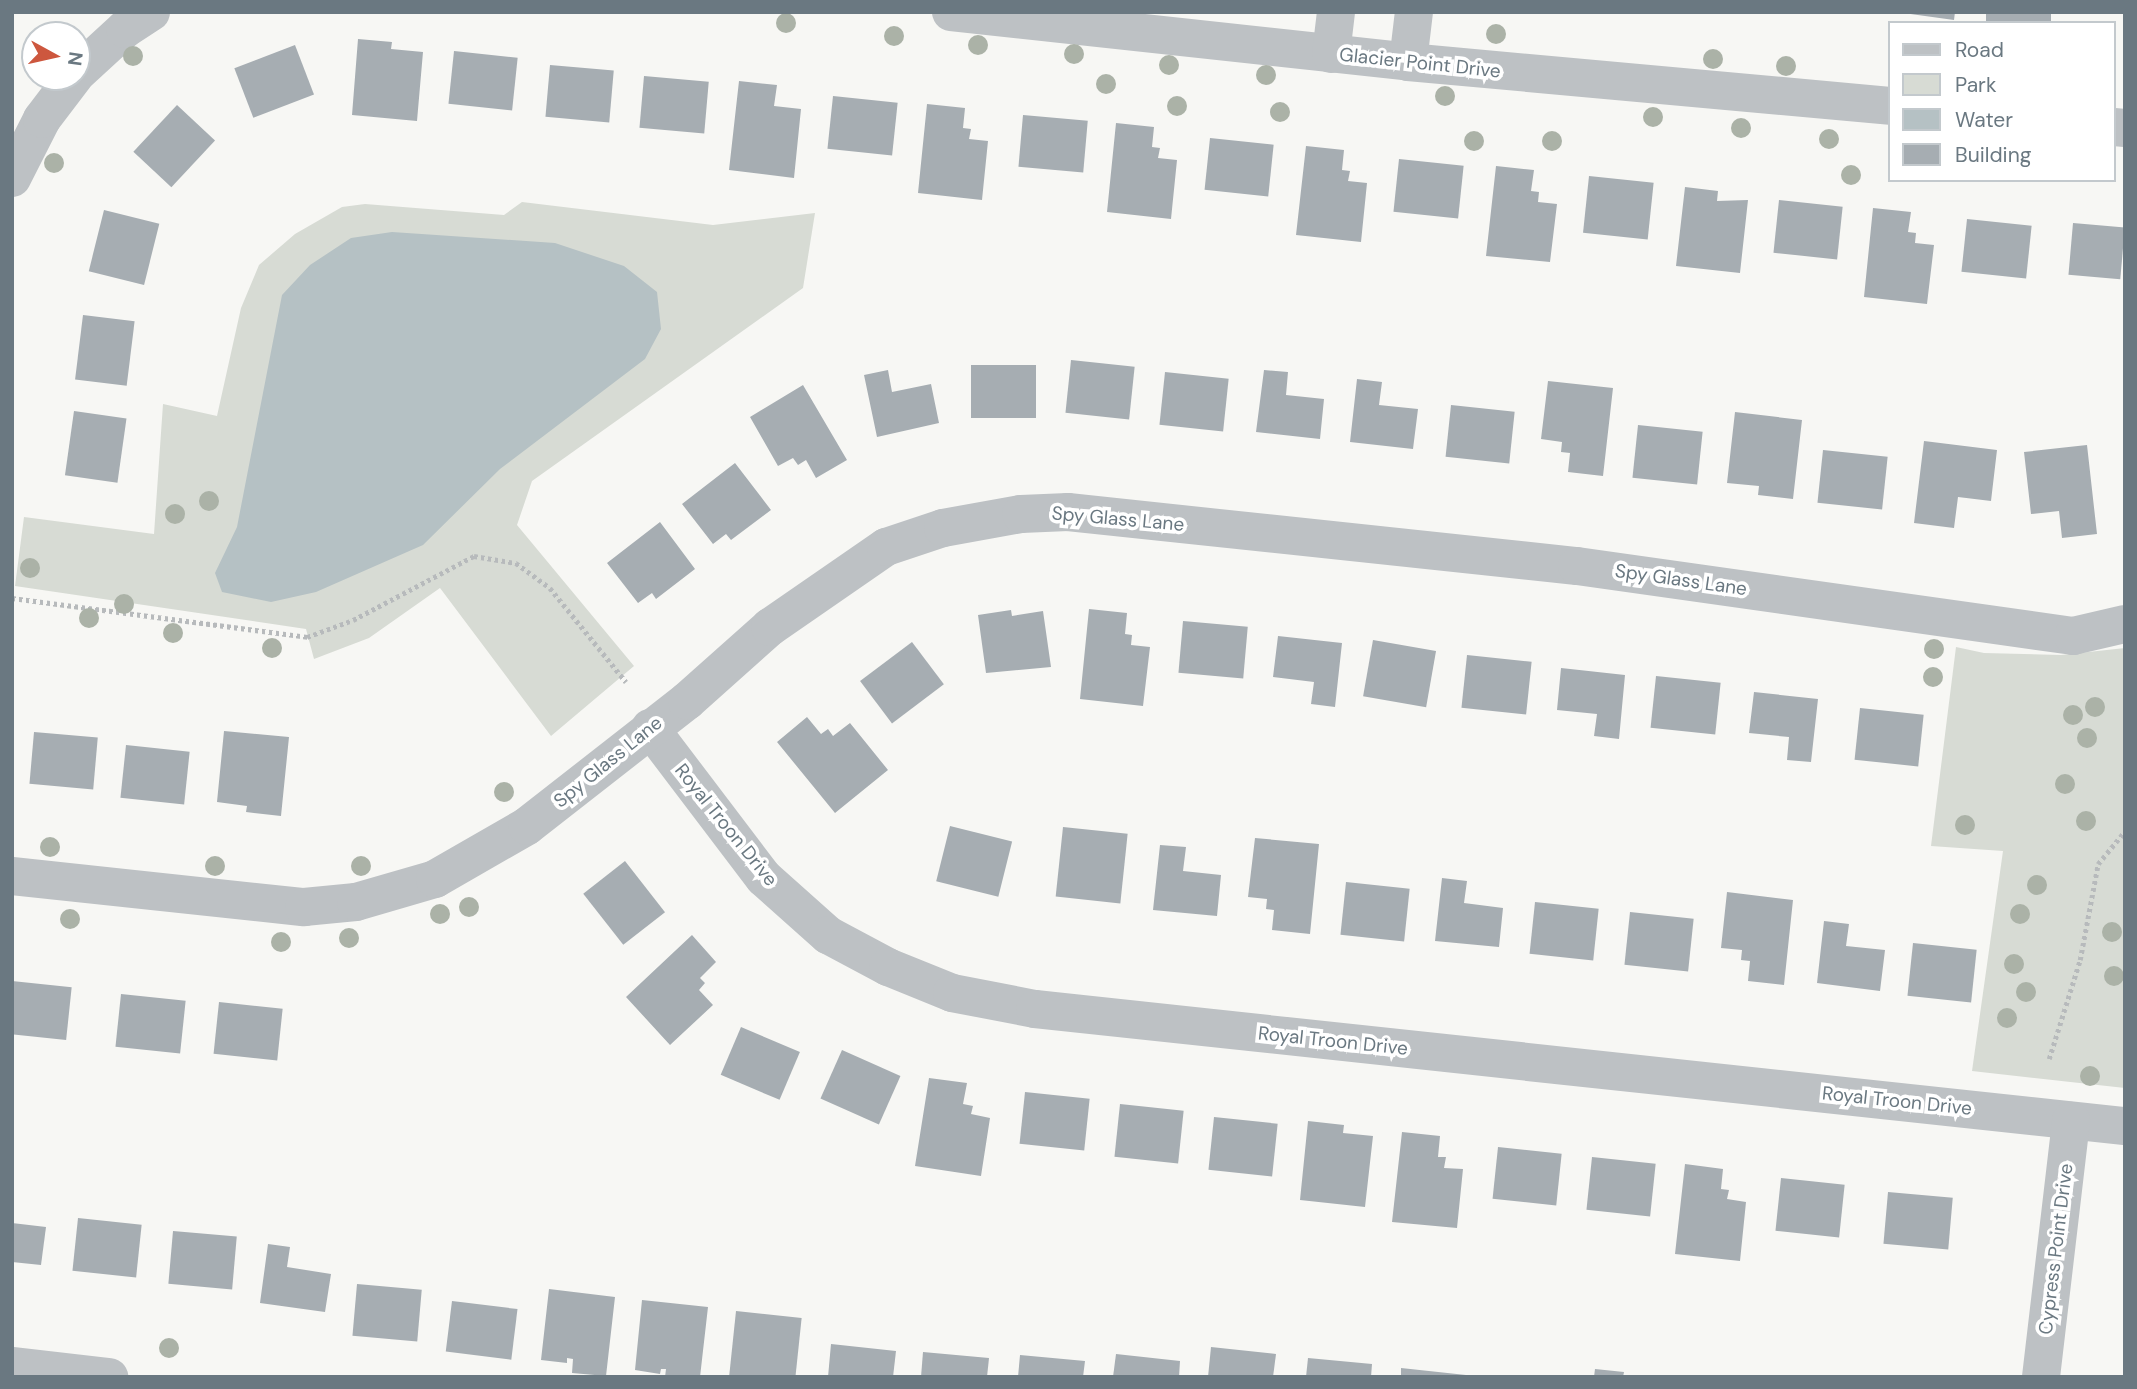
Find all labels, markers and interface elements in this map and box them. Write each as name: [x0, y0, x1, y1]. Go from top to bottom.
north arrow: [21, 21, 91, 91]
legend: [1888, 21, 2116, 182]
text: Road: [1955, 36, 2004, 64]
street label: Glacier Point Drive: [1338, 43, 1502, 83]
text: N: [62, 50, 89, 67]
text: Park: [1955, 71, 1996, 99]
text: Water: [1955, 106, 2013, 134]
text: Building: [1955, 141, 2031, 169]
street label: Spy Glass Lane: [1051, 502, 1185, 536]
street label: Spy Glass Lane: [1614, 559, 1748, 601]
street label: Spy Glass Lane: [549, 711, 667, 813]
street label: Royal Troon Drive: [670, 759, 782, 891]
street label: Royal Troon Drive: [1257, 1022, 1409, 1060]
street label: Royal Troon Drive: [1821, 1082, 1973, 1120]
street label: Cypress Point Drive: [2034, 1162, 2078, 1336]

